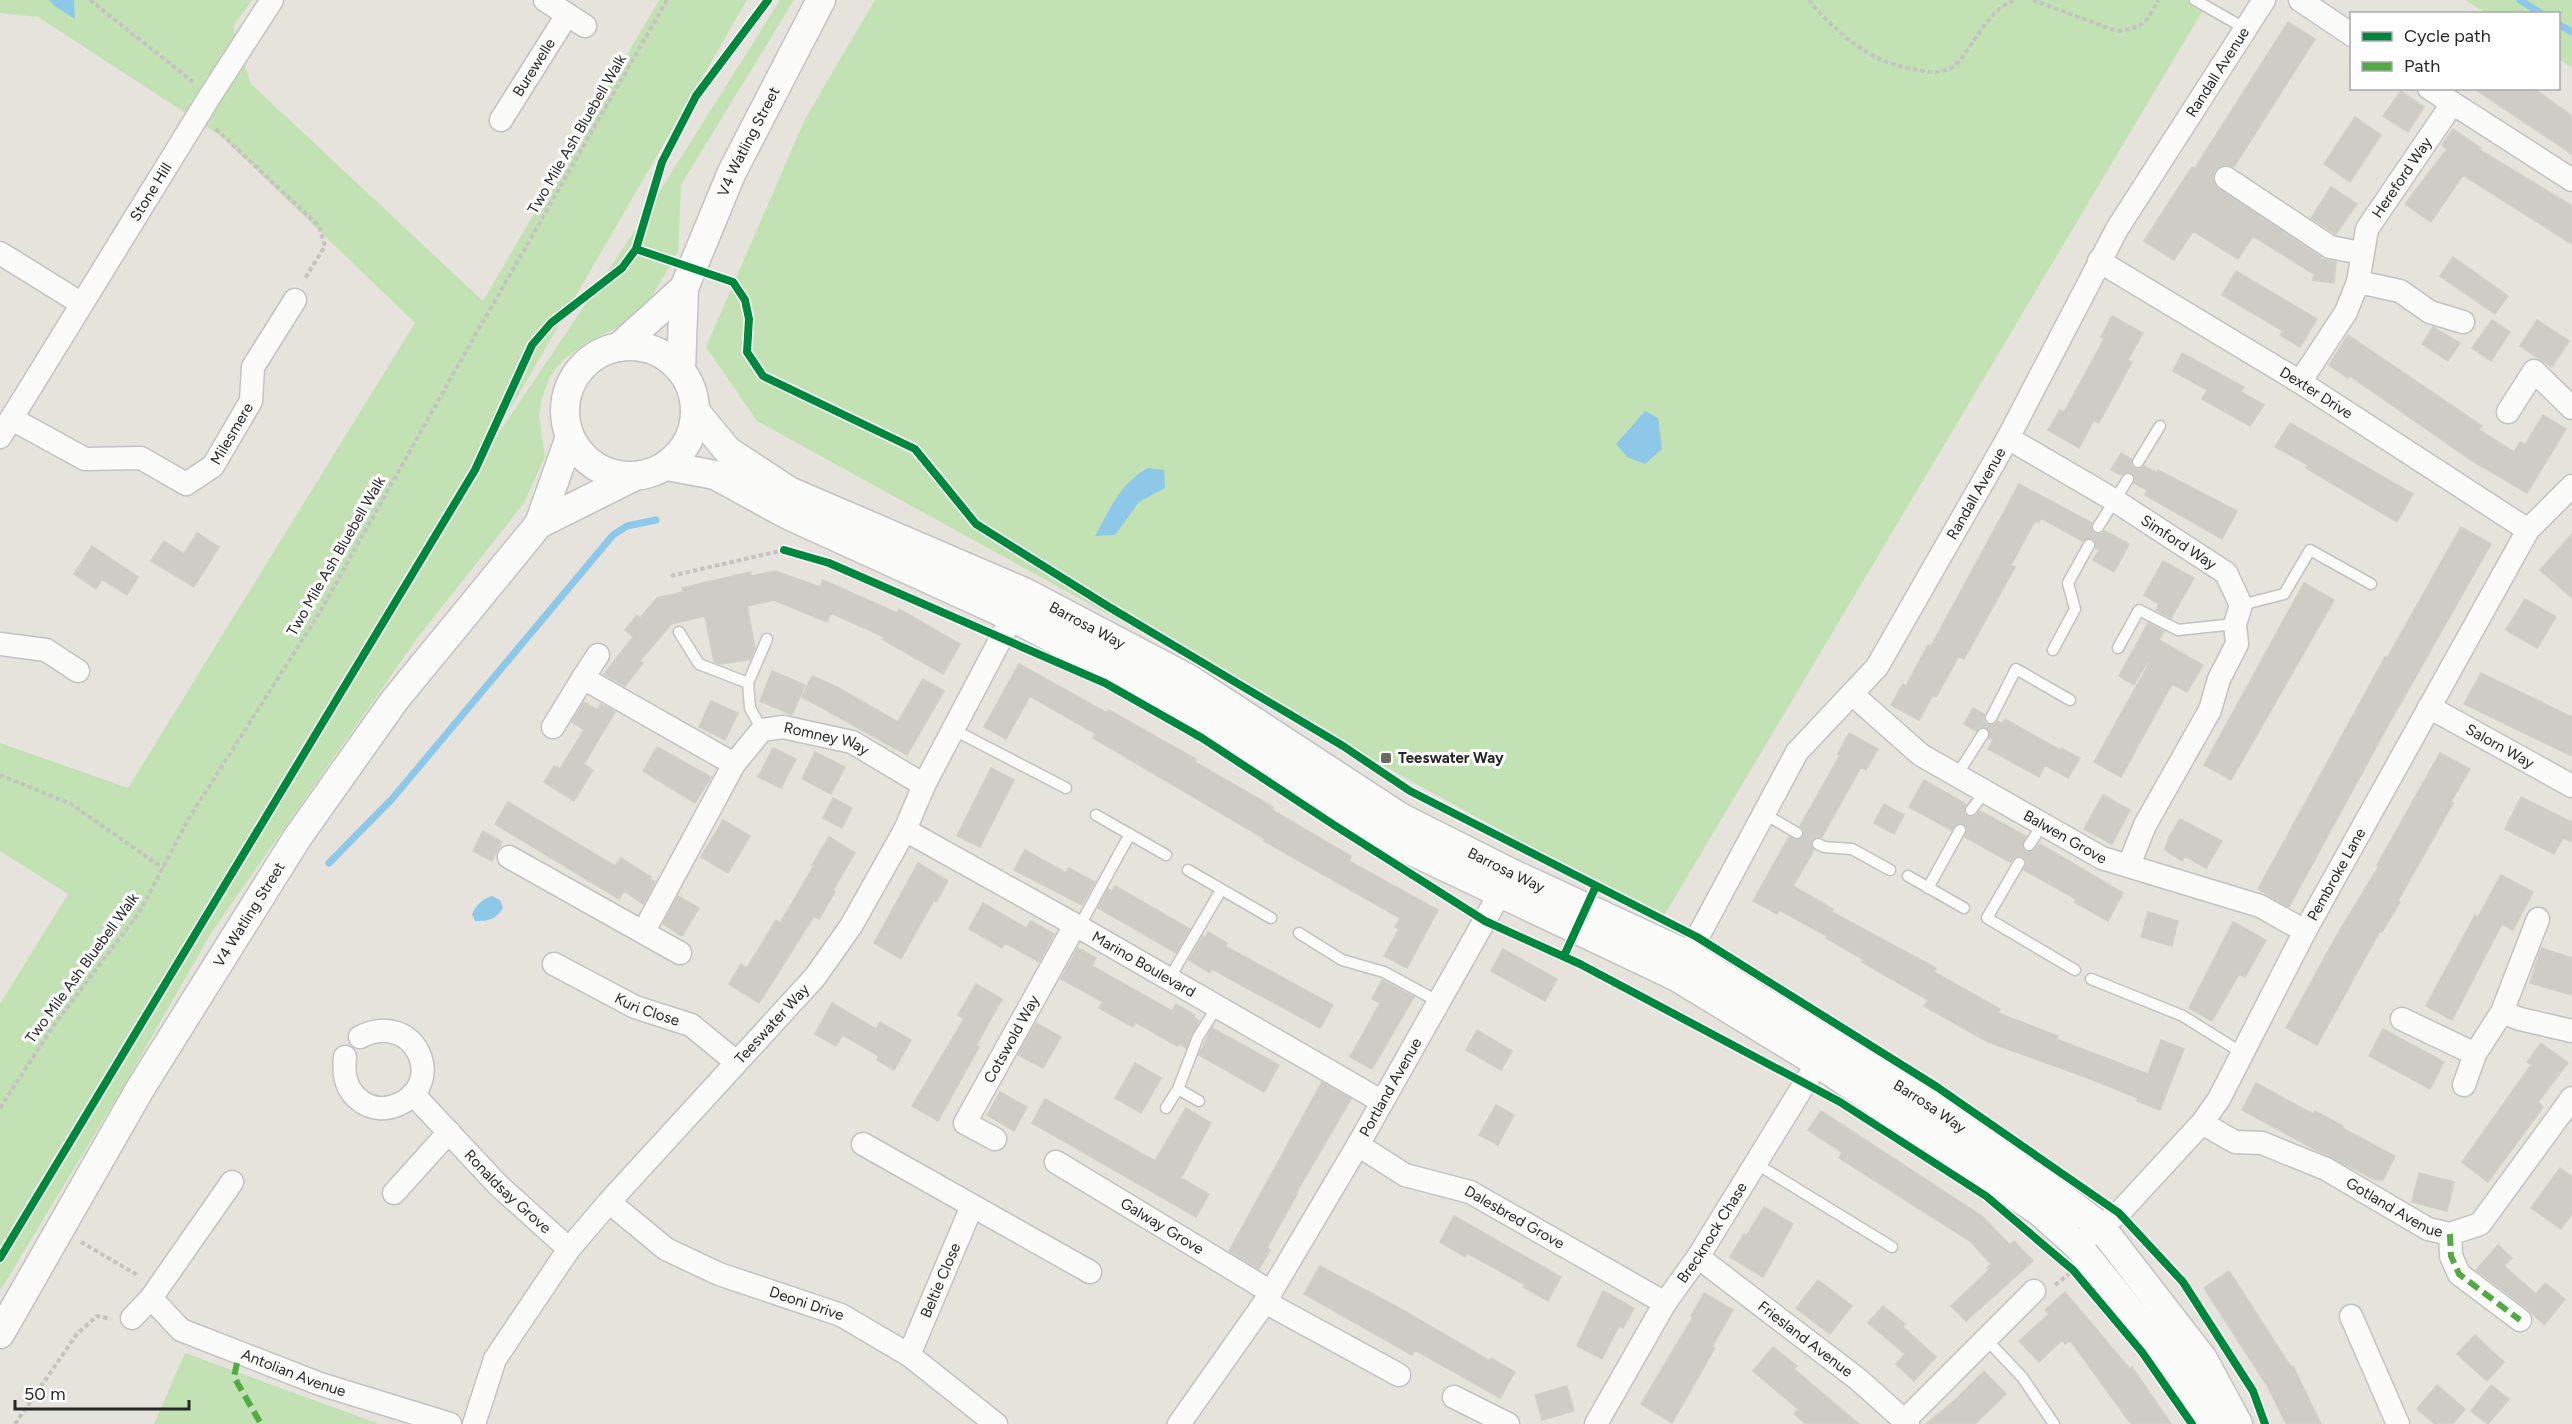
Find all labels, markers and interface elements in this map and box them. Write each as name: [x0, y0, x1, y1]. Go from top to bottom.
legend: [2350, 12, 2560, 90]
street label: Randall Avenue: [2182, 24, 2253, 120]
text: Cycle path: [2404, 25, 2491, 47]
street label: Burewelle: [509, 35, 559, 100]
street label: Two Mile Ash Bluebell Walk: [524, 50, 630, 217]
text: Path: [2404, 55, 2440, 77]
street label: V4 Watling Street: [714, 84, 784, 199]
street label: Hereford Way: [2368, 134, 2436, 221]
street label: Stone Hill: [126, 160, 176, 225]
street label: Dexter Drive: [2276, 363, 2356, 423]
street label: Milesmere: [207, 399, 257, 468]
street label: Randall Avenue: [1943, 444, 2010, 543]
street label: Two Mile Ash Bluebell Walk: [283, 472, 389, 639]
street label: Simford Way: [2138, 511, 2220, 573]
street label: Barrosa Way: [1046, 598, 1128, 653]
street label: Romney Way: [782, 718, 873, 759]
street label: Salorn Way: [2463, 720, 2537, 772]
place label: Teeswater Way: [1398, 749, 1504, 767]
marker: Teeswater Way: [1379, 751, 1393, 765]
street label: Balwen Grove: [2020, 806, 2110, 868]
street label: Pembroke Lane: [2303, 825, 2369, 924]
street label: Barrosa Way: [1465, 844, 1548, 896]
street label: V4 Watling Street: [210, 858, 289, 970]
street label: Two Mile Ash Bluebell Walk: [22, 889, 143, 1047]
street label: Marino Boulevard: [1089, 927, 1199, 1001]
street label: Teeswater Way: [731, 980, 813, 1068]
street label: Kuri Close: [612, 989, 682, 1030]
street label: Cotswold Way: [980, 992, 1043, 1086]
street label: Portland Avenue: [1356, 1035, 1426, 1140]
street label: Barrosa Way: [1890, 1076, 1970, 1137]
street label: Ronaldsay Grove: [461, 1146, 555, 1237]
street label: Gotland Avenue: [2343, 1174, 2444, 1241]
street label: Brecknock Chase: [1673, 1179, 1751, 1287]
street label: Dalesbred Grove: [1461, 1182, 1567, 1253]
street label: Galway Grove: [1117, 1194, 1207, 1258]
street label: Beltie Close: [917, 1240, 964, 1321]
street label: Deoni Drive: [767, 1283, 846, 1324]
street label: Friesland Avenue: [1754, 1297, 1856, 1381]
street label: Antolian Avenue: [239, 1345, 348, 1400]
scale bar: [15, 1373, 189, 1411]
text: 50 m: [24, 1383, 66, 1405]

